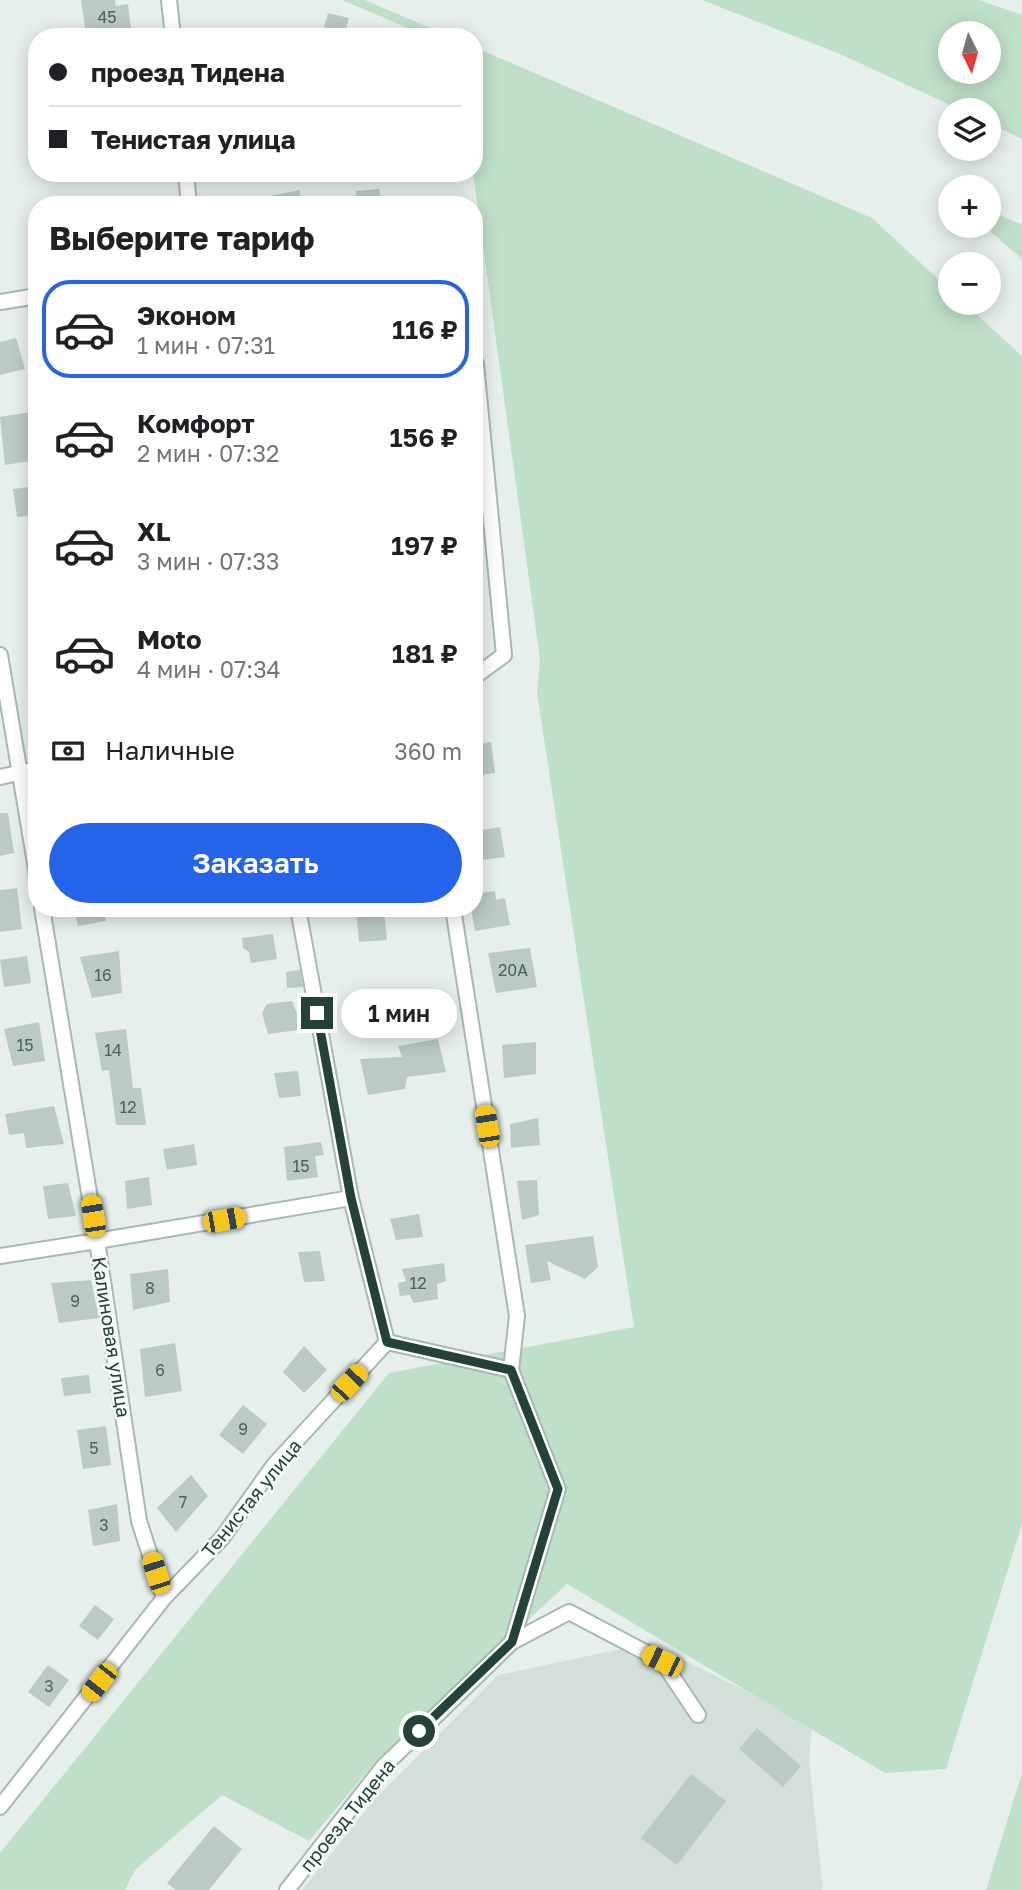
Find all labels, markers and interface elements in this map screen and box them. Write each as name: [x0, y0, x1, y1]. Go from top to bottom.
house number: 45: [97, 7, 117, 27]
north arrow: [938, 21, 1001, 84]
map controls: [938, 21, 1001, 315]
text: проезд Тидена: [91, 57, 285, 88]
button: layers: [938, 98, 1001, 161]
text: Тенистая улица: [91, 124, 296, 155]
button: +: [938, 175, 1001, 238]
text: Выберите тариф: [49, 219, 315, 257]
button: −: [938, 252, 1001, 315]
icon: car: [53, 298, 116, 361]
text: Эконом: [137, 300, 236, 331]
text: 116 ₽: [392, 314, 458, 345]
text: 1 мин · 07:31: [137, 331, 275, 359]
icon: car: [53, 406, 116, 469]
text: Комфорт: [137, 408, 255, 439]
text: 156 ₽: [389, 422, 458, 453]
text: 2 мин · 07:32: [137, 439, 279, 467]
icon: car: [53, 514, 116, 577]
text: XL: [137, 516, 171, 547]
text: 197 ₽: [391, 530, 458, 561]
text: 3 мин · 07:33: [137, 547, 280, 575]
icon: car: [53, 622, 116, 685]
text: Moto: [137, 624, 202, 655]
text: 181 ₽: [392, 638, 458, 669]
text: 4 мин · 07:34: [137, 655, 281, 683]
icon: cash: [49, 732, 87, 770]
text: Наличные: [105, 735, 235, 766]
text: 360 m: [394, 737, 462, 765]
button: Заказать: [49, 823, 462, 903]
house number: 20А: [498, 960, 528, 980]
house number: 16: [94, 965, 112, 985]
callout: 1 мин: [342, 988, 457, 1038]
route end: [301, 997, 333, 1029]
text: 1 мин: [368, 999, 430, 1027]
house number: 15: [16, 1035, 34, 1055]
house number: 14: [104, 1040, 122, 1060]
house number: 12: [119, 1097, 137, 1117]
car: [474, 1104, 501, 1148]
house number: 15: [292, 1156, 310, 1176]
car: [80, 1194, 107, 1238]
car: [202, 1206, 247, 1234]
street label: Калиновая улица: [88, 1255, 136, 1419]
house number: 12: [409, 1273, 427, 1293]
house number: 8: [145, 1278, 155, 1298]
house number: 9: [70, 1291, 80, 1311]
house number: 6: [155, 1360, 165, 1380]
car: [327, 1360, 372, 1406]
house number: 9: [238, 1419, 248, 1439]
street label: Тенистая улица: [196, 1434, 306, 1562]
house number: 5: [89, 1438, 99, 1458]
house number: 7: [179, 1492, 187, 1512]
house number: 3: [99, 1515, 109, 1535]
car: [140, 1550, 173, 1596]
car: [639, 1642, 686, 1680]
car: [78, 1659, 121, 1705]
house number: 3: [44, 1676, 54, 1696]
route start: [403, 1715, 435, 1747]
street label: проезд Тидена: [295, 1754, 399, 1876]

